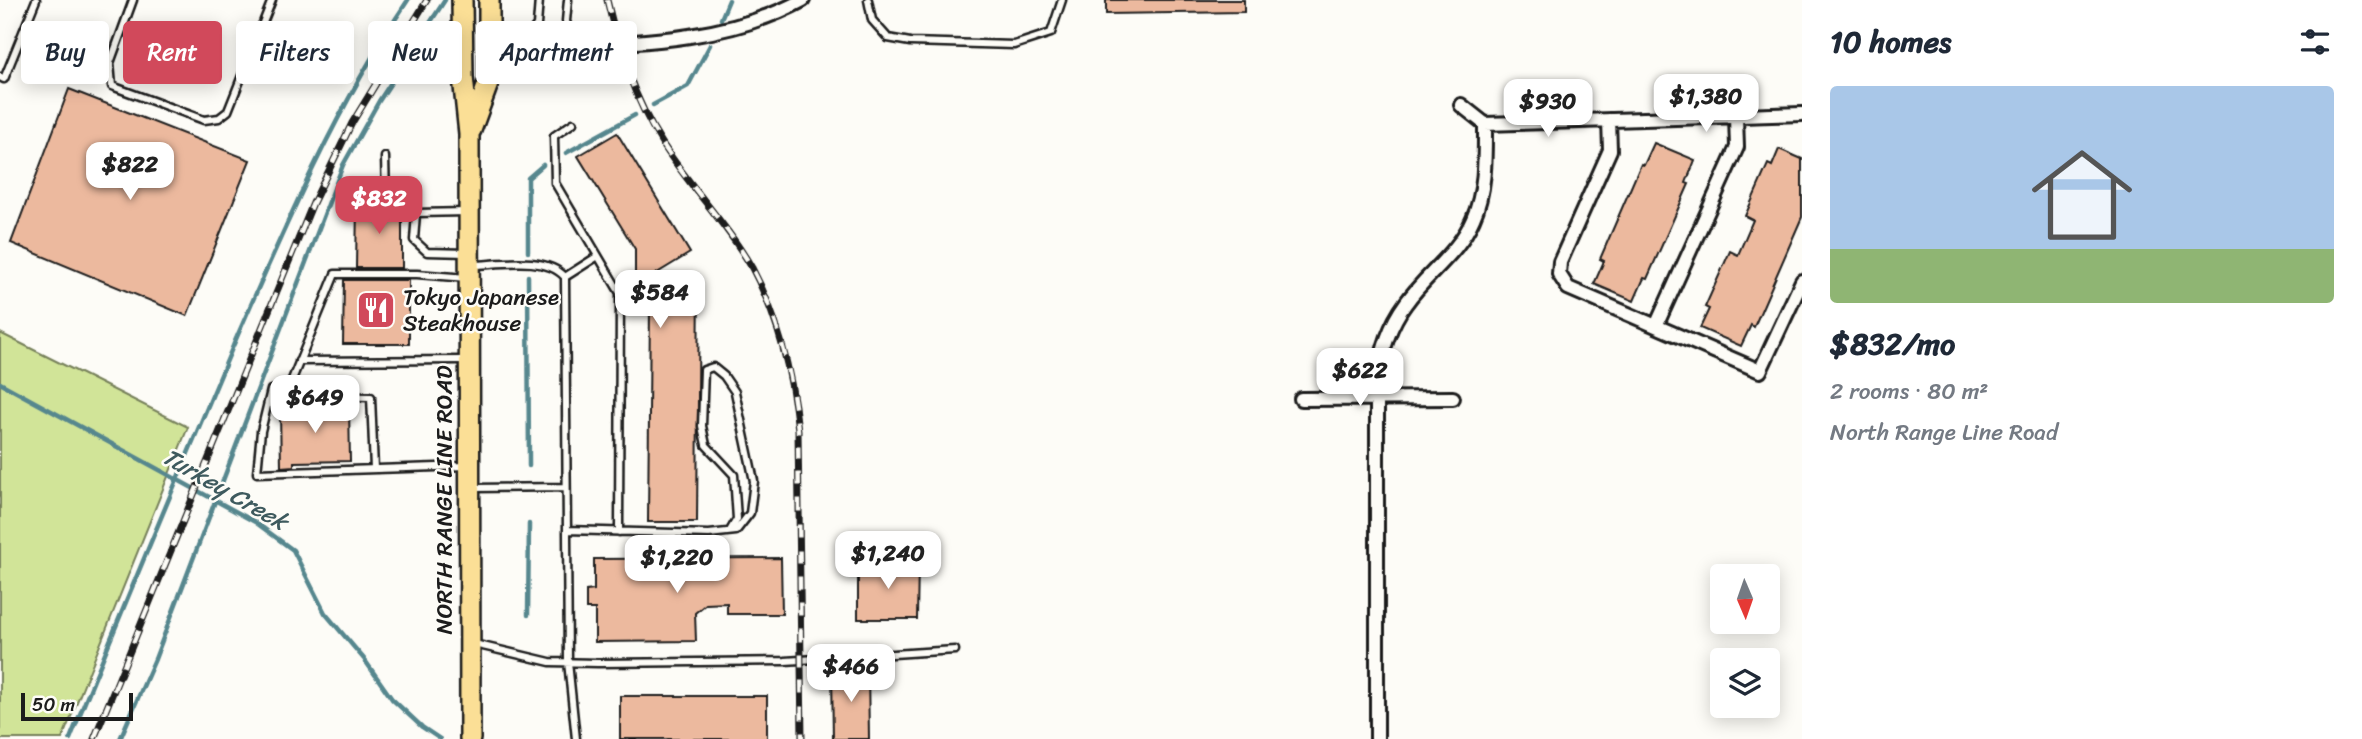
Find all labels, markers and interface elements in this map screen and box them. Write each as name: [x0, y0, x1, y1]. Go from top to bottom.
text: 10 homes: [1830, 15, 1951, 69]
chip: Buy: [21, 21, 109, 84]
chip: Rent: [123, 21, 222, 84]
chip: Filters: [236, 21, 354, 84]
chip: New: [368, 21, 462, 84]
chip: Apartment: [476, 21, 637, 84]
icon: filters: [2296, 23, 2334, 61]
pin: $1,380: [1649, 74, 1763, 134]
text: $1,380: [1670, 76, 1742, 117]
pin: $930: [1507, 80, 1589, 139]
text: $930: [1520, 81, 1576, 122]
icon: home: [2019, 132, 2145, 258]
pin: $822: [89, 142, 171, 202]
text: $822: [102, 144, 158, 185]
pin: $832: [338, 176, 420, 236]
text: $832: [351, 178, 407, 219]
pin: $584: [619, 270, 701, 330]
text: $584: [631, 272, 689, 313]
place label: Tokyo Japanese Steakhouse: [403, 277, 559, 344]
restaurant icon: Tokyo Japanese Steakhouse: [355, 289, 397, 331]
text: $832/mo: [1830, 317, 1955, 371]
pin: $622: [1319, 348, 1401, 408]
text: $622: [1332, 350, 1388, 391]
street label: NORTH RANGE LINE ROAD: [424, 365, 465, 635]
text: 2 rooms · 80 m²: [1830, 371, 1988, 412]
pin: $649: [274, 376, 356, 435]
text: $649: [286, 377, 344, 418]
text: North Range Line Road: [1830, 412, 2058, 453]
water label: Turkey Creek: [154, 436, 298, 544]
pin: $1,240: [831, 532, 945, 591]
text: $1,240: [851, 533, 925, 574]
pin: $1,220: [620, 536, 734, 595]
text: $1,220: [641, 537, 713, 578]
north arrow: [1710, 564, 1780, 634]
map controls: [1710, 564, 1780, 718]
pin: $466: [810, 644, 892, 704]
text: $466: [823, 646, 879, 687]
button: layers: [1710, 648, 1780, 718]
text: 50 m: [32, 688, 75, 721]
scale bar: [21, 690, 133, 722]

